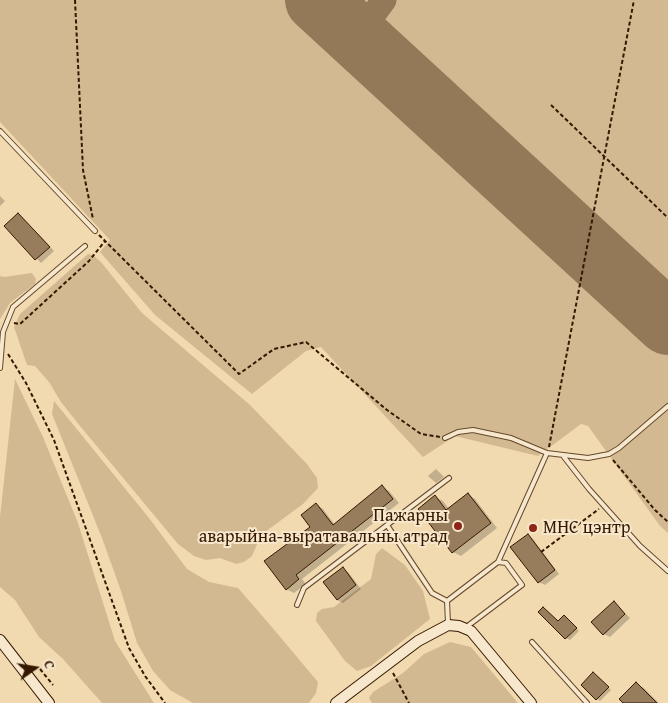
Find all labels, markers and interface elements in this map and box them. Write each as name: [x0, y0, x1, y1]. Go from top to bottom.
place label: Пажарны аварыйна-выратавальны атрад: [199, 505, 448, 548]
place label: МНС цэнтр: [543, 517, 630, 539]
marker: Пажарны аварыйна-выратавальны атрад: [452, 520, 464, 532]
marker: МНС цэнтр: [527, 522, 539, 534]
north arrow: [10, 643, 60, 693]
text: С: [39, 659, 60, 671]

